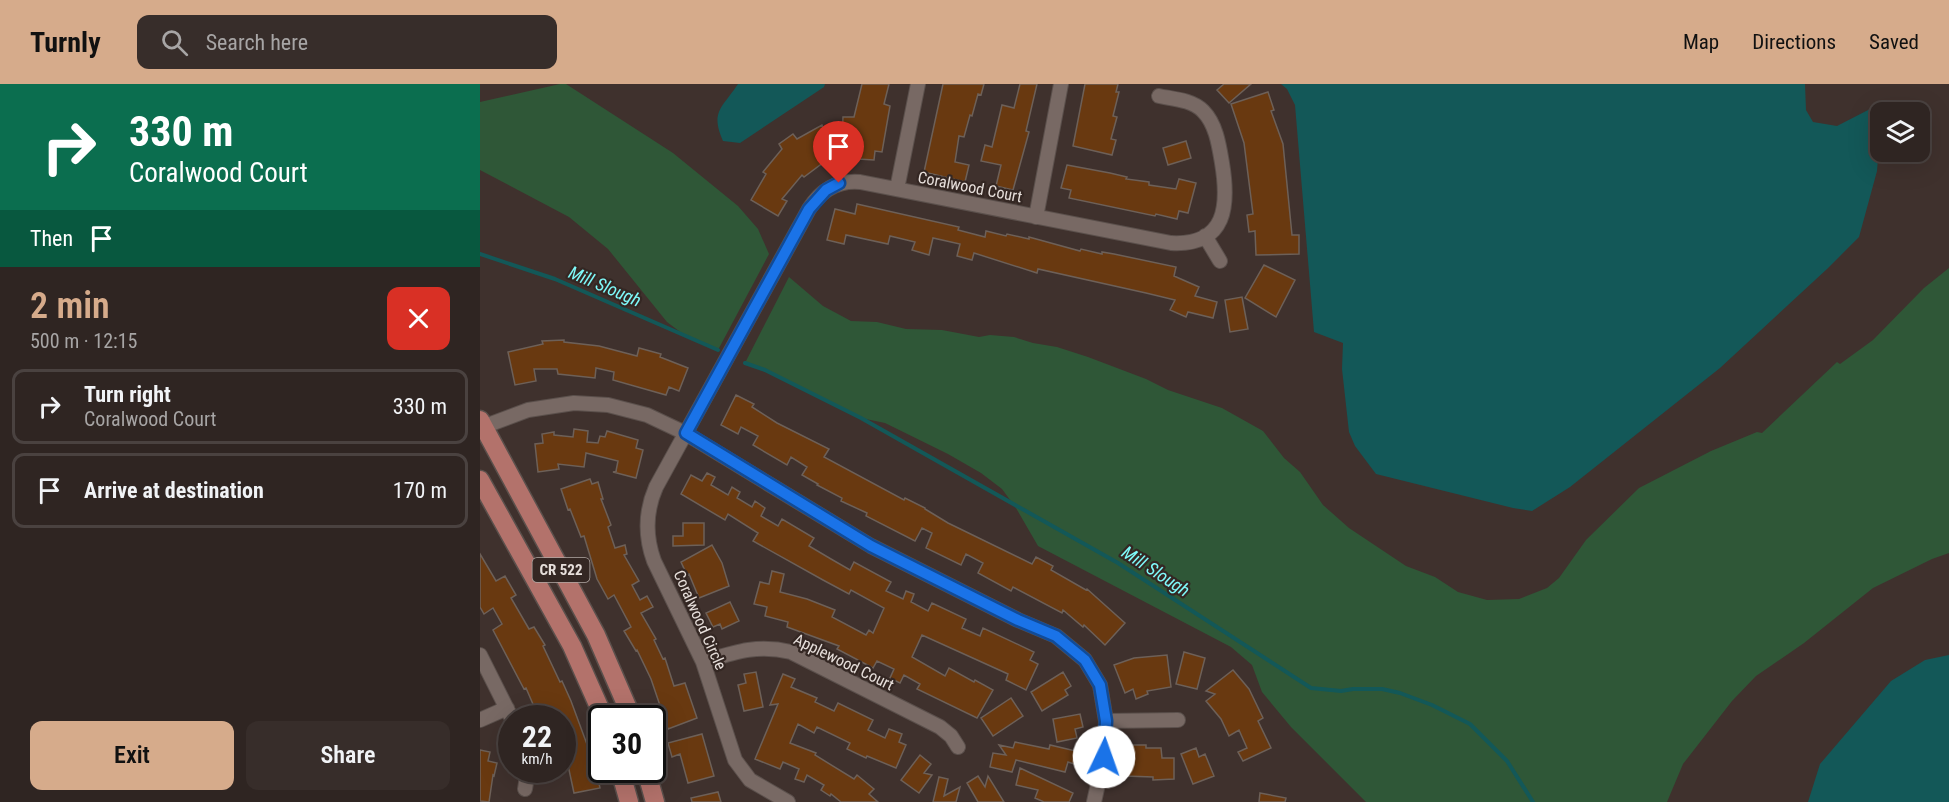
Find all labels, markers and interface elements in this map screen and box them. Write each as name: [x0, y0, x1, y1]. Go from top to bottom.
search box: [137, 15, 557, 69]
text: Turnly: [30, 26, 101, 59]
icon: search: [158, 26, 191, 59]
text: Search here: [206, 30, 308, 55]
text: Map: [1683, 30, 1719, 54]
text: Directions: [1752, 30, 1836, 54]
text: Saved: [1869, 30, 1919, 54]
map controls: [1870, 102, 1930, 162]
button: layers: [1870, 102, 1930, 162]
text: 330 m: [129, 107, 234, 156]
icon: right: [30, 108, 108, 186]
pin: [813, 121, 864, 183]
icon: arrive: [822, 130, 855, 163]
text: Coralwood Court: [129, 157, 308, 189]
street label: Coralwood Court: [916, 168, 1024, 206]
icon: arrive: [85, 222, 118, 255]
text: Then: [30, 226, 73, 251]
water label: Mill Slough: [566, 261, 644, 311]
text: 2 min: [30, 285, 110, 327]
button: close: [387, 287, 450, 350]
text: 500 m · 12:15: [30, 329, 137, 353]
text: Turn right: [84, 382, 171, 407]
icon: right: [33, 390, 66, 423]
text: 330 m: [393, 394, 447, 419]
text: Coralwood Court: [84, 407, 216, 431]
icon: arrive: [33, 474, 66, 507]
text: Arrive at destination: [84, 478, 264, 503]
text: 170 m: [393, 478, 447, 503]
water label: Mill Slough: [1118, 541, 1194, 601]
road number: CR 522: [532, 558, 590, 582]
street label: Coralwood Circle: [670, 567, 730, 673]
street label: Applewood Court: [791, 630, 897, 695]
speed limit sign: 30: [588, 705, 666, 783]
text: 22: [522, 719, 552, 754]
button: Exit: [30, 721, 234, 790]
button: Share: [246, 721, 450, 790]
position arrow: [1072, 725, 1136, 789]
text: km/h: [522, 750, 552, 768]

